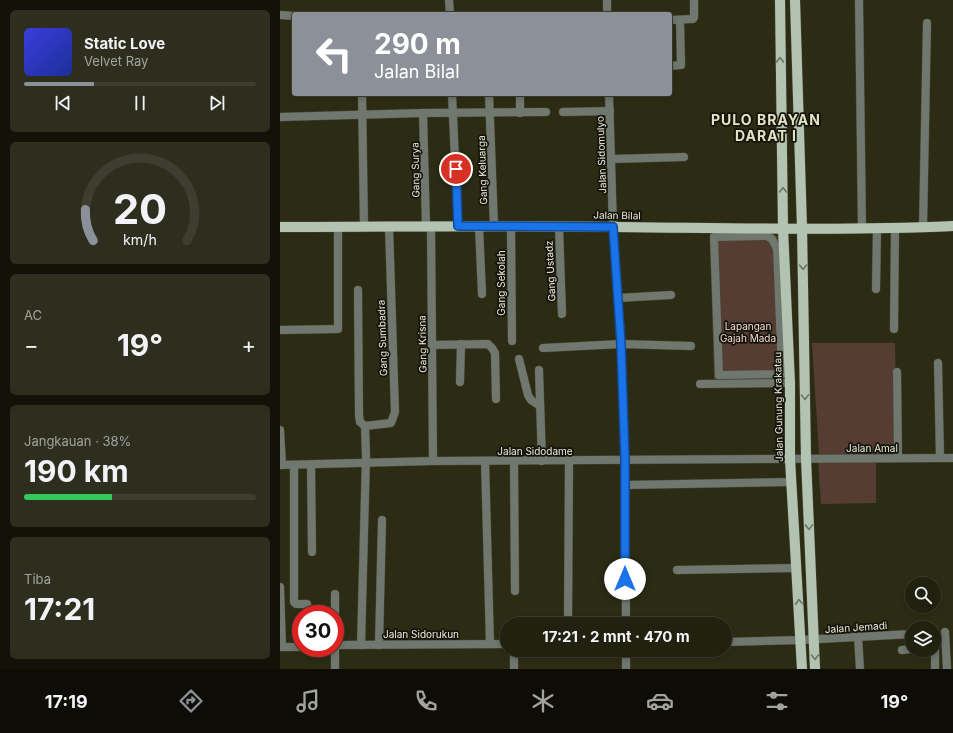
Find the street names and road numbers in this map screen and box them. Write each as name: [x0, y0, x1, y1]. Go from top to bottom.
street label: Jalan Sidomulyo: [594, 116, 608, 194]
street label: Gang Keluarga: [475, 135, 489, 205]
street label: Gang Surya: [409, 142, 421, 198]
street label: Jalan Bilal: [593, 209, 641, 221]
street label: Gang Ustadz: [542, 240, 558, 302]
street label: Gang Sekolah: [495, 250, 507, 316]
street label: Gang Sumbadra: [375, 300, 389, 376]
street label: Gang Krisna: [415, 315, 429, 373]
street label: Jalan Gunung Krakatau: [771, 352, 785, 462]
street label: Jalan Amal: [846, 442, 898, 454]
street label: Jalan Sidodame: [497, 445, 573, 457]
street label: Jalan Jemadi: [824, 619, 888, 635]
street label: Jalan Sidorukun: [383, 628, 459, 640]

